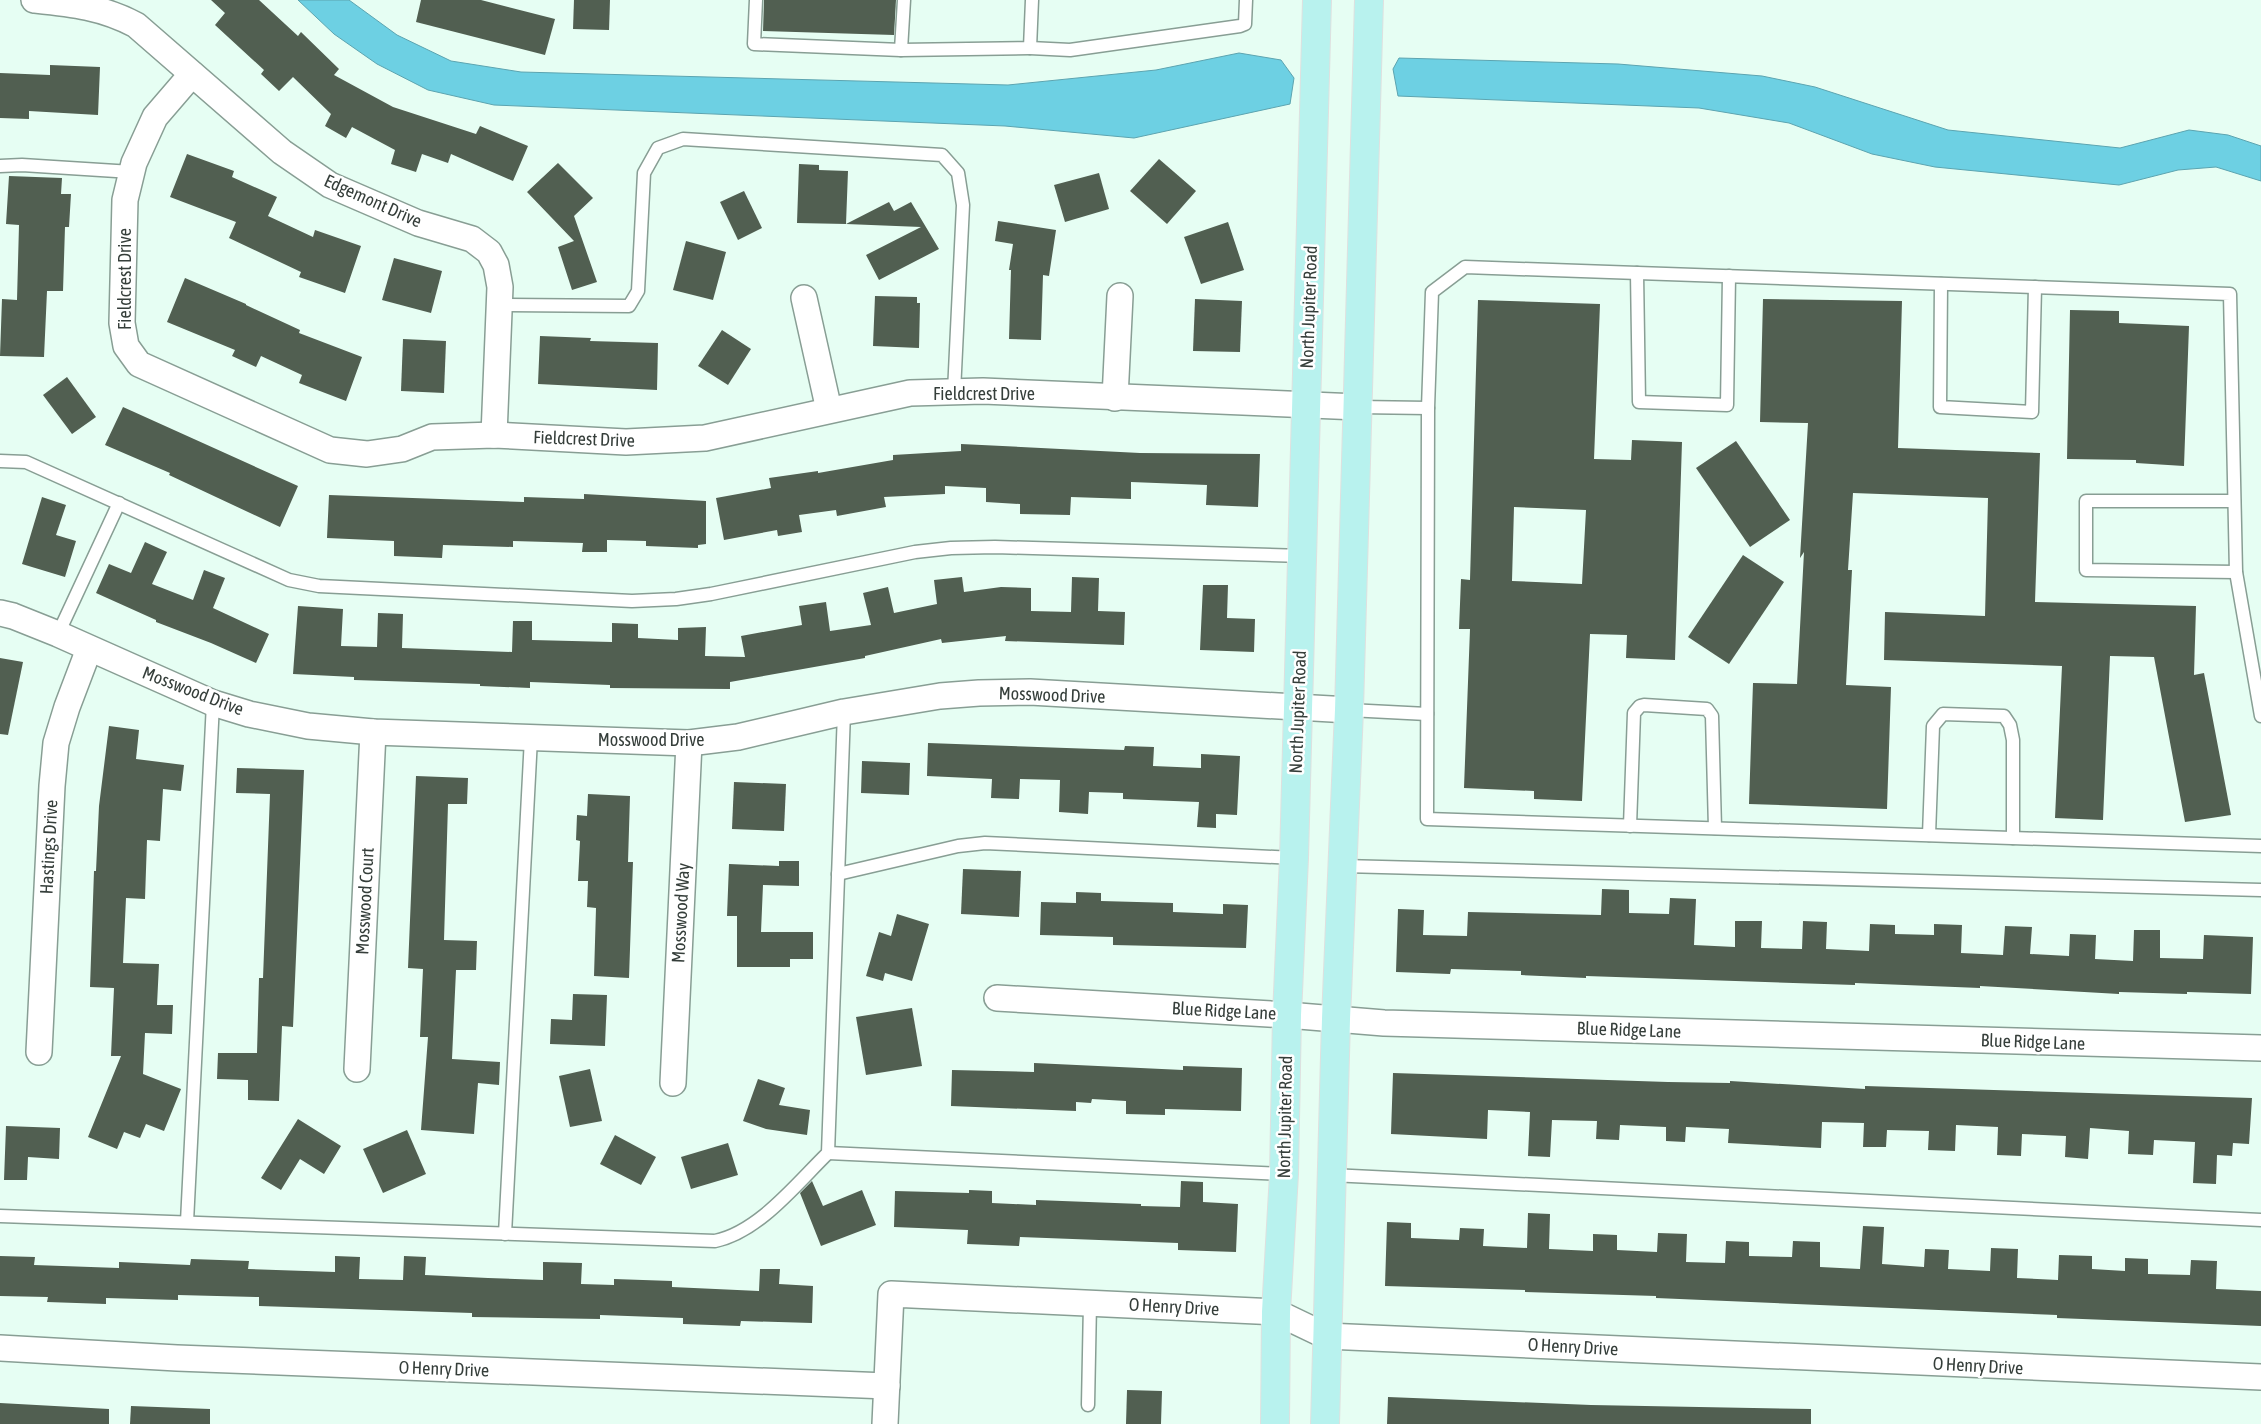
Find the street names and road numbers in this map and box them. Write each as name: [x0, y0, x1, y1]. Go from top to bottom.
street label: Edgemont Drive: [321, 170, 425, 231]
street label: Fieldcrest Drive: [114, 228, 135, 330]
street label: North Jupiter Road: [1296, 245, 1321, 369]
street label: Fieldcrest Drive: [933, 383, 1035, 404]
street label: Fieldcrest Drive: [533, 426, 635, 451]
street label: North Jupiter Road: [1285, 650, 1310, 774]
street label: Mosswood Drive: [140, 662, 247, 719]
street label: Mosswood Drive: [998, 682, 1106, 707]
street label: Mosswood Drive: [598, 729, 704, 750]
street label: Hastings Drive: [36, 799, 61, 895]
street label: Mosswood Court: [351, 847, 378, 955]
street label: Mosswood Way: [667, 862, 694, 963]
street label: Blue Ridge Lane: [1171, 997, 1277, 1024]
street label: Blue Ridge Lane: [1576, 1017, 1682, 1042]
street label: Blue Ridge Lane: [1980, 1029, 2086, 1054]
street label: North Jupiter Road: [1273, 1055, 1296, 1179]
street label: O Henry Drive: [1128, 1294, 1220, 1319]
street label: O Henry Drive: [1527, 1334, 1619, 1359]
street label: O Henry Drive: [1932, 1353, 2024, 1378]
street label: O Henry Drive: [398, 1356, 490, 1381]

